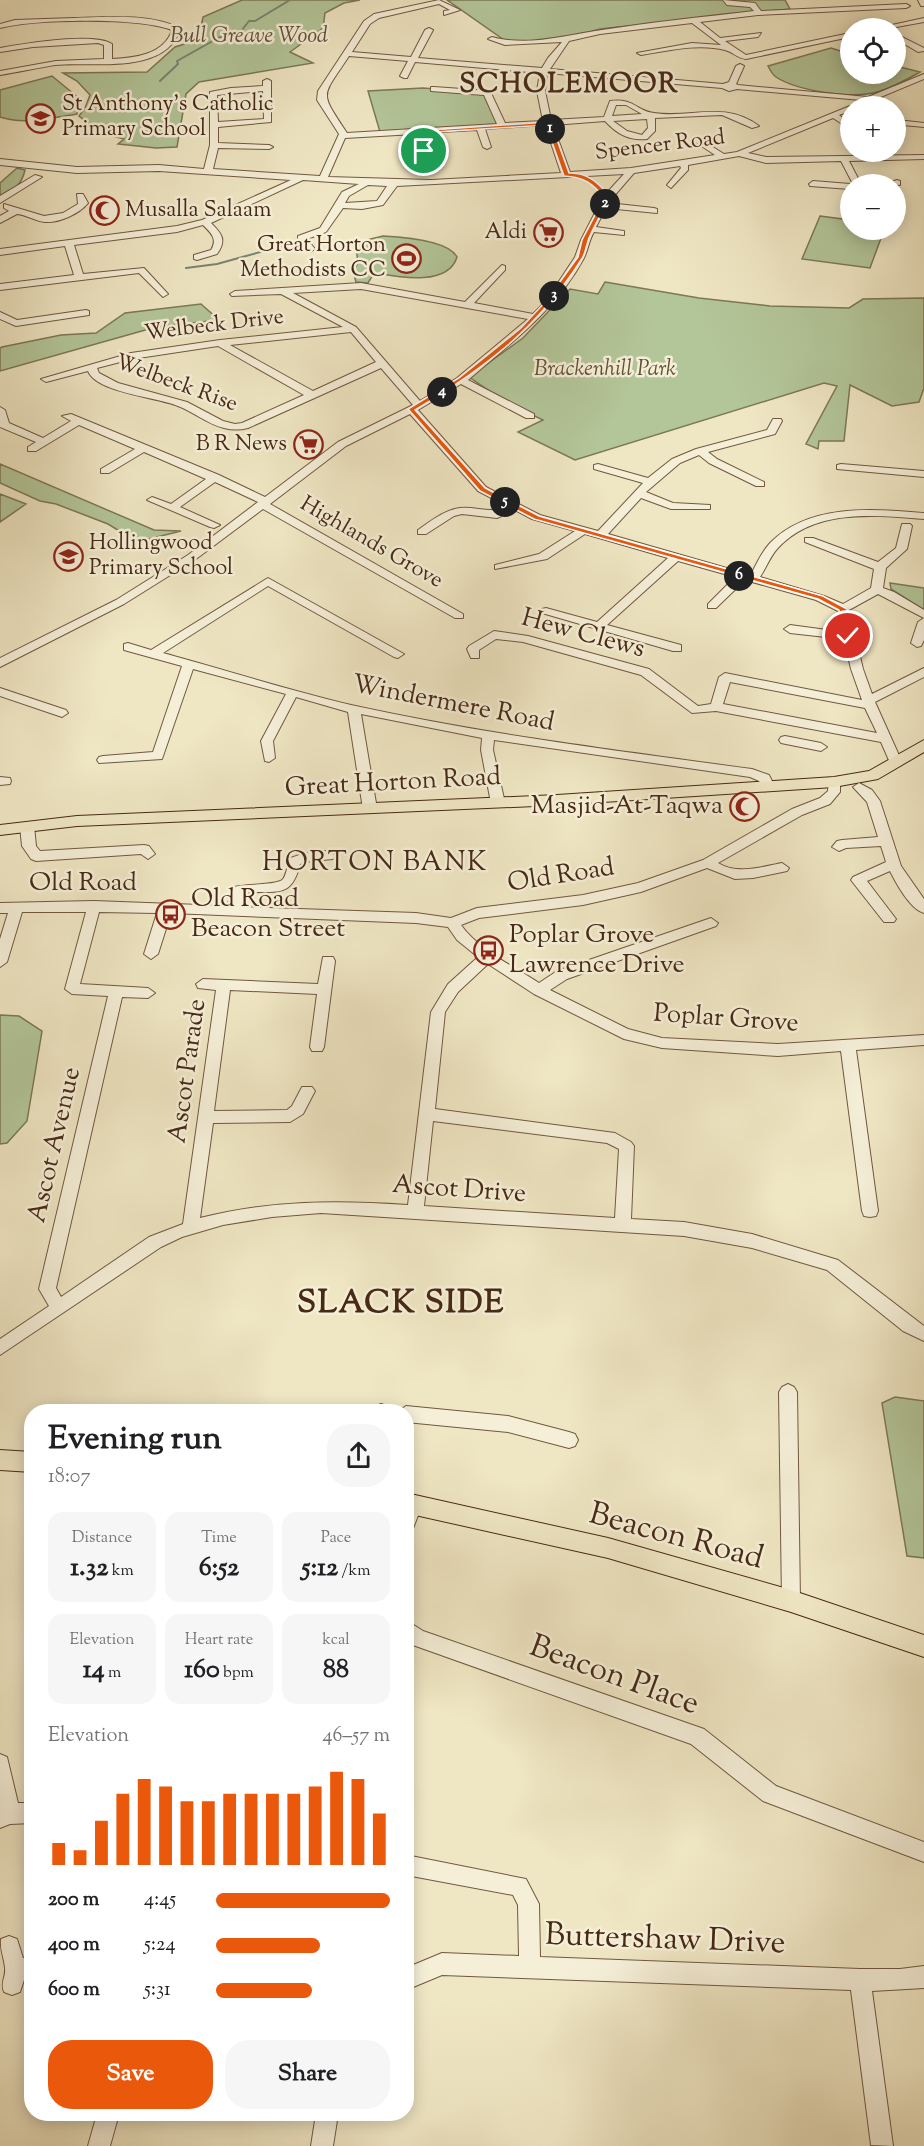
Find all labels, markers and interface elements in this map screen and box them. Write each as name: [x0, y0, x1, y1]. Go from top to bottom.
map controls: [840, 18, 906, 240]
button: locate: [840, 18, 906, 84]
park label: Bull Greave Wood: [170, 21, 328, 53]
district label: SCHOLEMOOR: [459, 66, 679, 105]
place label: St Anthony's Catholic Primary School: [62, 89, 274, 146]
button: +: [840, 96, 906, 162]
school or university icon: St Anthony's Catholic Primary School: [25, 102, 57, 134]
pin: 1: [535, 114, 565, 144]
text: 1: [547, 117, 553, 140]
street label: Spencer Road: [593, 122, 727, 170]
pin: [398, 125, 449, 176]
icon: arrive: [407, 134, 440, 167]
button: −: [840, 174, 906, 240]
pin: 2: [590, 189, 620, 219]
text: 2: [601, 192, 609, 215]
mosque icon: Musalla Salaam: [88, 195, 120, 227]
place label: Musalla Salaam: [125, 195, 271, 227]
place label: Aldi: [485, 217, 527, 249]
supermarket icon: Aldi: [532, 217, 564, 249]
place label: Great Horton Methodists CC: [240, 230, 386, 287]
sports icon: Great Horton Methodists CC: [391, 243, 423, 275]
pin: 3: [539, 281, 569, 311]
text: 3: [551, 284, 557, 307]
street label: Welbeck Drive: [142, 302, 286, 350]
street label: Welbeck Rise: [110, 347, 242, 421]
park label: Brackenhill Park: [534, 354, 676, 386]
pin: 4: [427, 377, 457, 407]
text: 4: [438, 380, 446, 403]
place label: B R News: [196, 429, 287, 461]
supermarket icon: B R News: [292, 429, 324, 461]
pin: 5: [490, 487, 520, 517]
street label: Highlands Grove: [293, 489, 449, 597]
text: 5: [502, 490, 508, 513]
place label: Hollingwood Primary School: [89, 528, 233, 585]
school or university icon: Hollingwood Primary School: [52, 541, 84, 573]
pin: 6: [724, 561, 754, 591]
text: 6: [735, 564, 743, 587]
street label: Hew Clews: [517, 600, 649, 668]
pin: [822, 610, 873, 661]
icon: check: [831, 619, 864, 652]
street label: Windermere Road: [349, 666, 558, 742]
street label: Great Horton Road: [284, 759, 502, 807]
place label: Masjid-At-Taqwa: [531, 788, 723, 825]
mosque icon: Masjid-At-Taqwa: [728, 790, 760, 822]
district label: HORTON BANK: [262, 844, 488, 883]
street label: Old Road: [505, 849, 617, 903]
street label: Old Road: [29, 865, 137, 902]
place label: Old Road Beacon Street: [191, 881, 345, 948]
bus stop icon: Old Road Beacon Street: [154, 898, 186, 930]
place label: Poplar Grove Lawrence Drive: [509, 917, 685, 984]
bus stop icon: Poplar Grove Lawrence Drive: [472, 934, 504, 966]
street label: Poplar Grove: [652, 995, 800, 1043]
street label: Ascot Parade: [160, 996, 216, 1146]
street label: Ascot Avenue: [19, 1064, 91, 1226]
street label: Ascot Drive: [391, 1167, 527, 1213]
district label: SLACK SIDE: [297, 1281, 505, 1327]
text: Evening run: [48, 1416, 222, 1464]
button: share: [327, 1424, 390, 1487]
text: 18:07: [48, 1463, 90, 1492]
street label: Beacon Road: [584, 1492, 768, 1582]
text: Distance: [72, 1527, 132, 1550]
text: Time: [201, 1527, 237, 1550]
text: Pace: [321, 1527, 351, 1550]
text: 1.32: [70, 1550, 108, 1587]
text: 6:52: [199, 1550, 239, 1587]
text: 5:12: [301, 1550, 338, 1587]
text: km: [108, 1560, 134, 1583]
text: /km: [338, 1560, 371, 1583]
street label: Beacon Place: [523, 1624, 705, 1728]
text: Elevation: [70, 1629, 134, 1652]
text: Heart rate: [185, 1629, 253, 1652]
text: kcal: [322, 1629, 350, 1652]
text: 14: [83, 1652, 105, 1689]
text: 160: [184, 1652, 220, 1689]
text: 88: [323, 1652, 349, 1689]
text: m: [105, 1662, 121, 1685]
text: bpm: [220, 1662, 254, 1685]
text: Elevation: [48, 1722, 129, 1751]
text: 46–57 m: [323, 1722, 390, 1751]
text: 200 m: [48, 1886, 99, 1915]
text: 4:45: [144, 1886, 176, 1915]
street label: Buttershaw Drive: [544, 1913, 786, 1967]
text: 400 m: [48, 1931, 100, 1960]
text: 5:24: [144, 1931, 175, 1960]
text: 600 m: [48, 1976, 100, 2005]
text: 5:31: [144, 1976, 171, 2005]
button: Save: [48, 2040, 213, 2109]
button: Share: [225, 2040, 390, 2109]

